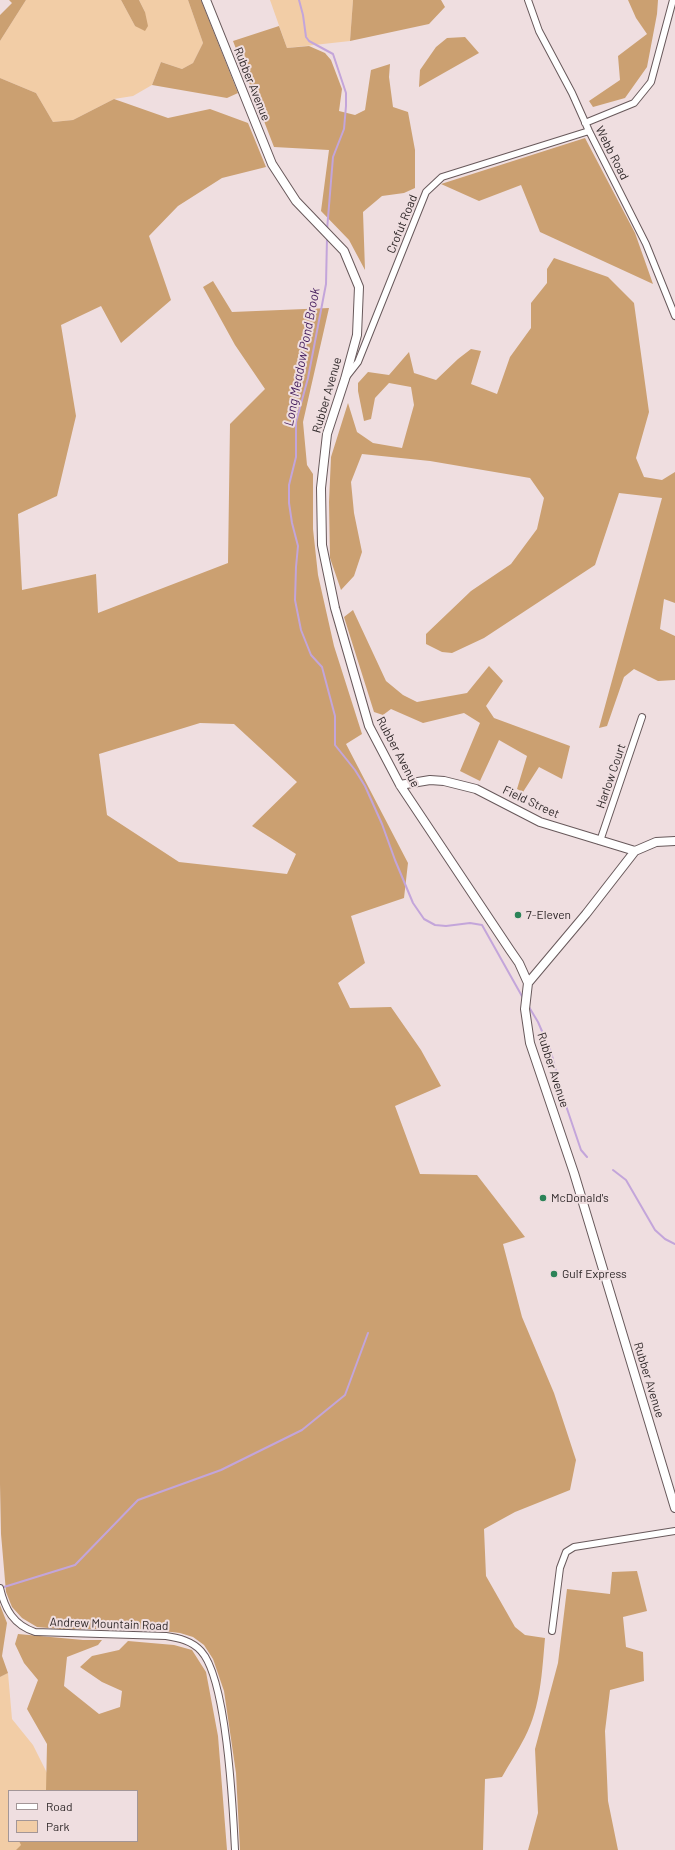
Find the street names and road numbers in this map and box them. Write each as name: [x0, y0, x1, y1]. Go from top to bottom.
street label: Rubber Avenue: [231, 45, 273, 123]
street label: Webb Road: [592, 124, 632, 182]
street label: Crofut Road: [384, 193, 420, 255]
street label: Rubber Avenue: [309, 355, 345, 435]
street label: Rubber Avenue: [373, 714, 423, 790]
street label: Harlow Court: [593, 742, 629, 810]
street label: Field Street: [500, 783, 562, 821]
street label: Rubber Avenue: [534, 1031, 572, 1109]
street label: Rubber Avenue: [631, 1341, 667, 1419]
street label: Andrew Mountain Road: [49, 1615, 169, 1633]

